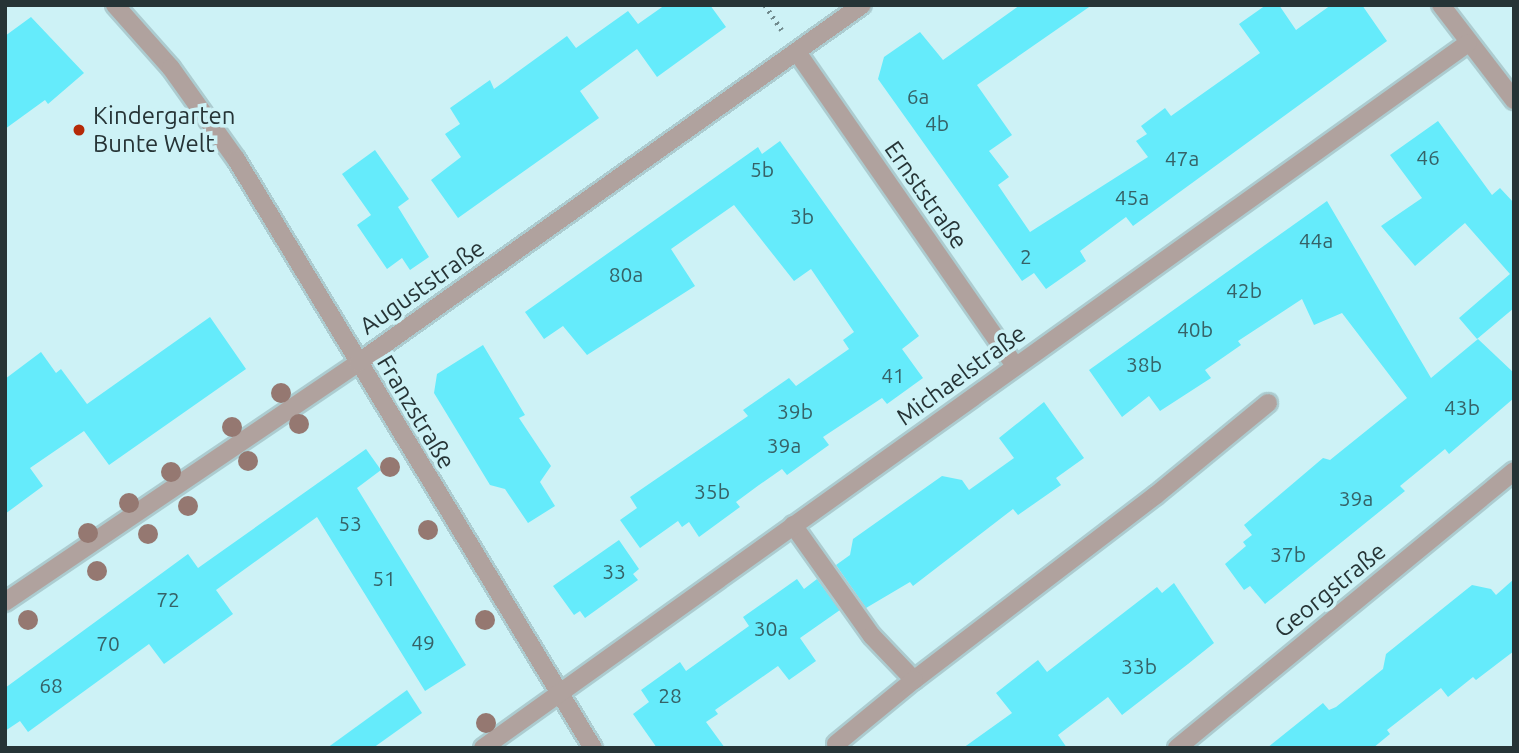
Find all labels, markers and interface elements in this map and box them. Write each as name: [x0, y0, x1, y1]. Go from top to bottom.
house number: 6a: [907, 83, 929, 109]
place label: Kindergarten Bunte Welt: [93, 102, 236, 158]
house number: 4b: [925, 110, 949, 136]
marker: Kindergarten Bunte Welt: [71, 122, 87, 138]
street label: Ernststraße: [878, 136, 974, 254]
house number: 46: [1416, 144, 1440, 170]
house number: 47a: [1165, 145, 1199, 171]
house number: 5b: [750, 156, 774, 182]
house number: 45a: [1115, 184, 1149, 210]
house number: 3b: [790, 203, 814, 229]
house number: 44a: [1299, 227, 1333, 253]
street label: Auguststraße: [354, 233, 490, 341]
house number: 2: [1020, 243, 1032, 269]
house number: 80a: [609, 261, 643, 287]
house number: 42b: [1226, 277, 1262, 303]
house number: 40b: [1177, 316, 1213, 342]
street label: Michaelstraße: [891, 319, 1031, 431]
street label: Franzstraße: [371, 350, 461, 474]
house number: 38b: [1126, 351, 1162, 377]
house number: 41: [881, 362, 905, 388]
house number: 43b: [1444, 394, 1480, 420]
house number: 39b: [777, 398, 813, 424]
house number: 39a: [767, 432, 801, 458]
house number: 35b: [694, 478, 730, 504]
house number: 39a: [1339, 485, 1373, 511]
house number: 53: [338, 510, 362, 536]
street label: Georgstraße: [1268, 536, 1392, 644]
house number: 37b: [1270, 541, 1306, 567]
house number: 33: [602, 558, 626, 584]
house number: 51: [372, 565, 396, 591]
house number: 72: [156, 586, 180, 612]
house number: 30a: [754, 615, 788, 641]
house number: 49: [411, 629, 435, 655]
house number: 70: [96, 630, 120, 656]
house number: 33b: [1121, 653, 1157, 679]
house number: 68: [39, 672, 63, 698]
house number: 28: [658, 682, 682, 708]

